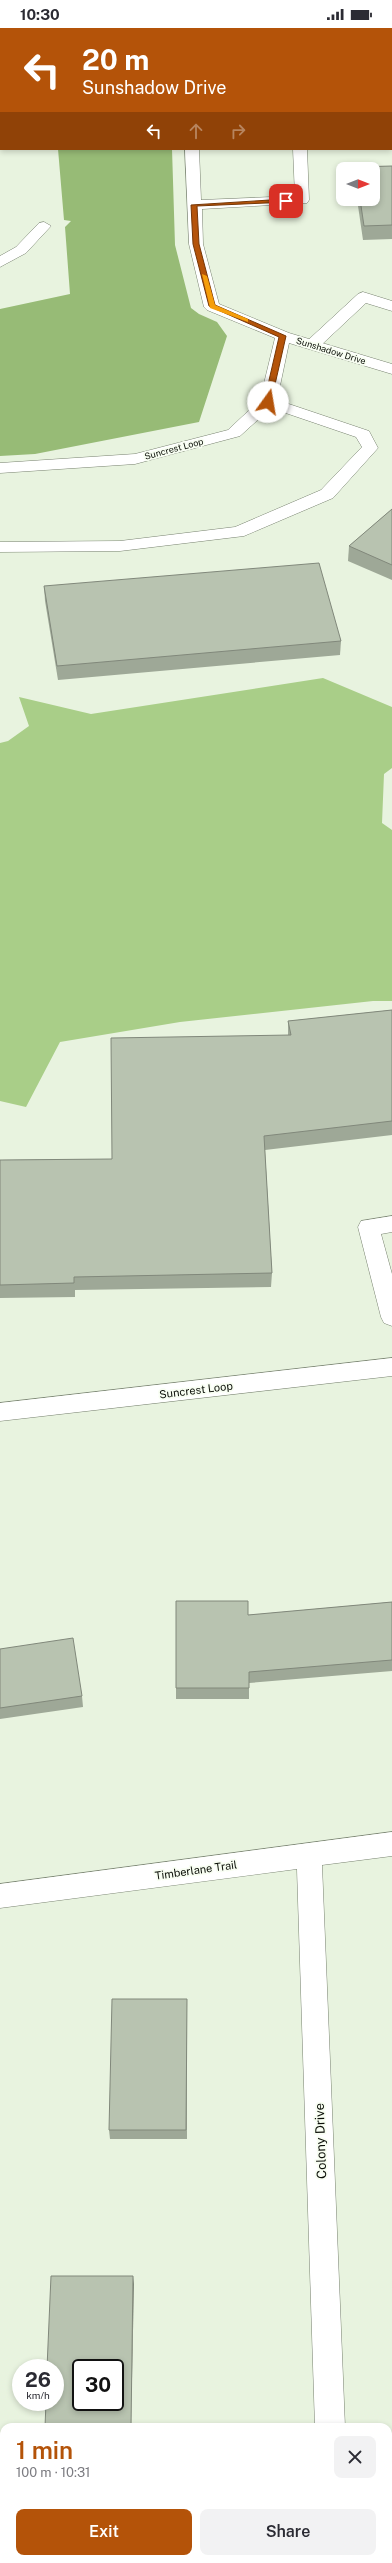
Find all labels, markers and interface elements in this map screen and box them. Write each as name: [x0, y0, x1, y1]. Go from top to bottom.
text: 10:30: [20, 6, 60, 23]
text: 20 m: [82, 43, 149, 76]
icon: left: [16, 44, 68, 96]
text: Sunshadow Drive: [82, 77, 227, 98]
icon: left: [143, 120, 165, 142]
icon: ahead: [185, 120, 207, 142]
icon: right: [227, 120, 249, 142]
north arrow: [336, 162, 380, 206]
map controls: [336, 162, 380, 206]
pin: [269, 184, 303, 218]
icon: arrive: [275, 190, 297, 212]
street label: Sunshadow Drive: [295, 335, 367, 366]
position arrow: [247, 381, 289, 423]
street label: Suncrest Loop: [143, 435, 205, 462]
street label: Suncrest Loop: [159, 1379, 234, 1400]
street label: Timberlane Trail: [154, 1858, 238, 1882]
street label: Colony Drive: [312, 2103, 329, 2179]
speed limit sign: 30: [72, 2359, 124, 2411]
text: 26: [25, 2368, 51, 2392]
text: km/h: [26, 2389, 50, 2401]
text: 1 min: [16, 2436, 73, 2464]
button: close: [334, 2436, 376, 2478]
text: 100 m · 10:31: [16, 2465, 90, 2480]
button: Exit: [16, 2509, 192, 2555]
button: Share: [200, 2509, 376, 2555]

